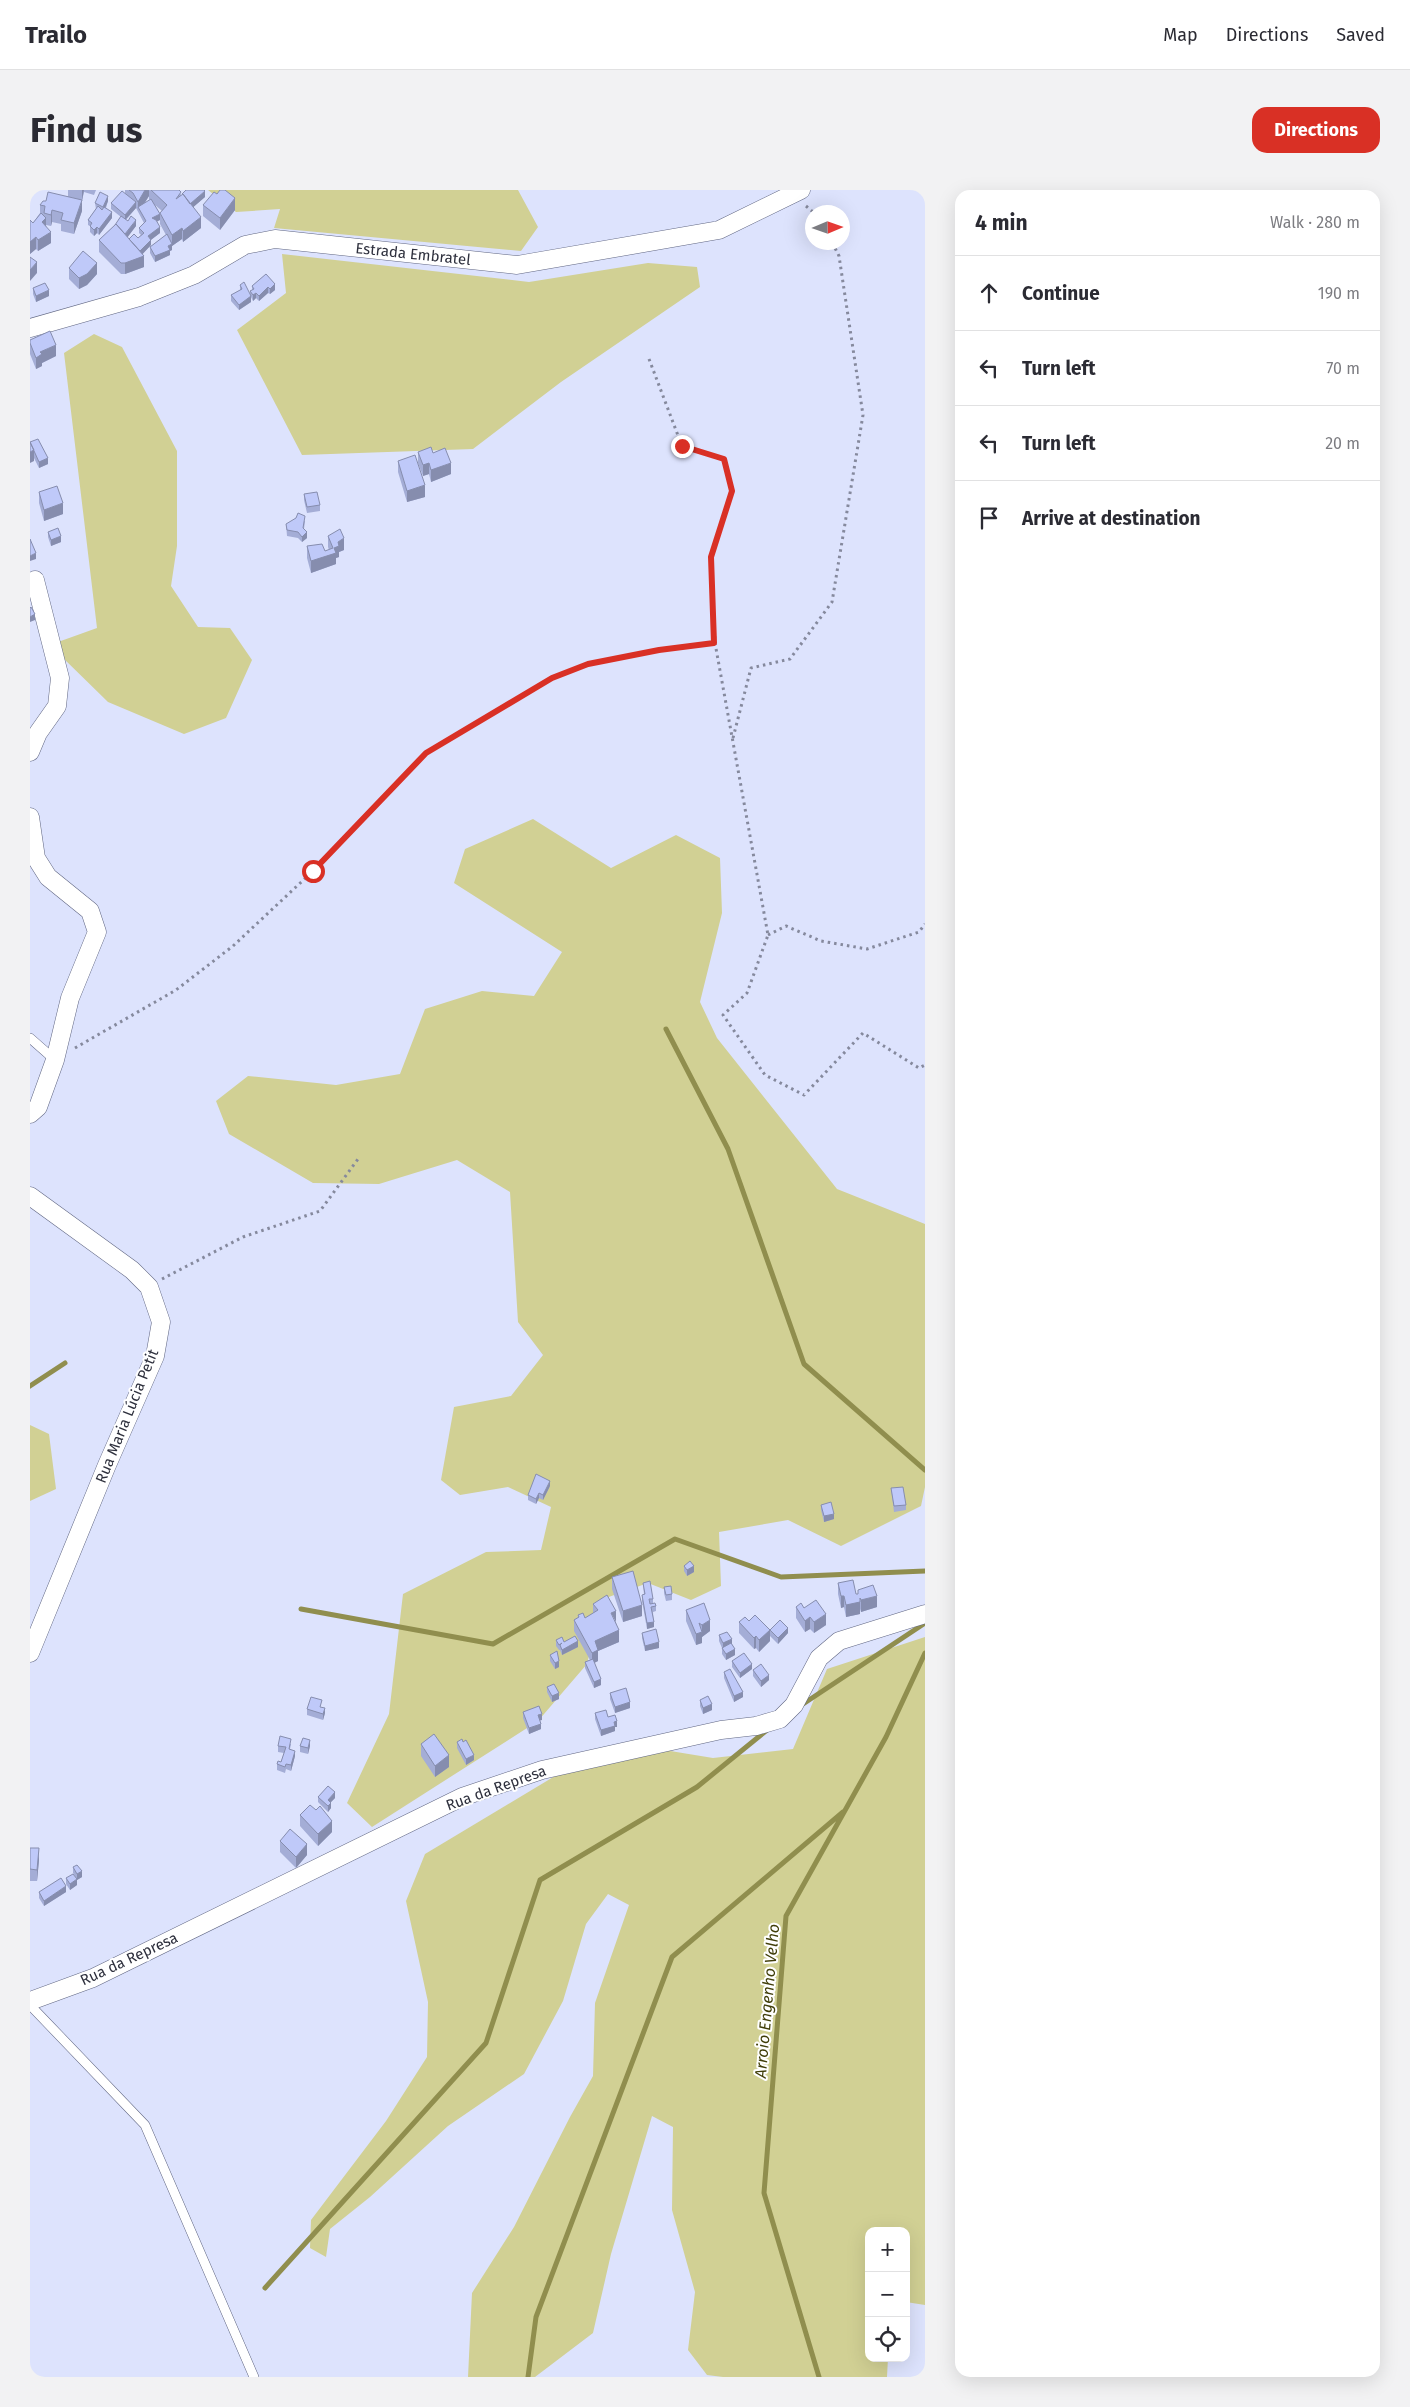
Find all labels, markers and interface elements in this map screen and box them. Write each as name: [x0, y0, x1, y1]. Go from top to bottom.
text: Trailo: [25, 21, 87, 49]
text: Map: [1163, 24, 1198, 46]
text: Directions: [1226, 24, 1308, 46]
text: Saved: [1336, 24, 1385, 46]
button: Directions: [1252, 107, 1380, 153]
text: Find us: [30, 109, 142, 151]
north arrow: [805, 205, 850, 250]
text: 4 min: [975, 210, 1028, 236]
text: Walk · 280 m: [1270, 213, 1360, 232]
street label: Estrada Embratel: [355, 239, 472, 269]
icon: ahead: [975, 279, 1003, 307]
text: Continue: [1022, 282, 1100, 305]
text: 190 m: [1318, 284, 1360, 303]
icon: left: [975, 354, 1003, 382]
text: Turn left: [1022, 357, 1096, 380]
text: 70 m: [1326, 359, 1360, 378]
icon: left: [975, 429, 1003, 457]
text: Turn left: [1022, 432, 1096, 455]
text: 20 m: [1325, 434, 1360, 453]
route end: [671, 435, 694, 458]
icon: arrive: [975, 504, 1003, 532]
text: Arrive at destination: [1022, 507, 1201, 530]
route start: [302, 860, 325, 883]
street label: Rua Maria Lúcia Petit: [92, 1346, 162, 1486]
street label: Rua da Represa: [443, 1761, 549, 1815]
water label: Arroio Engenho Velho: [751, 1923, 783, 2080]
street label: Rua da Represa: [77, 1929, 181, 1989]
map controls: [865, 2227, 910, 2362]
button: +: [865, 2227, 910, 2272]
button: −: [865, 2272, 910, 2317]
button: locate: [865, 2317, 910, 2362]

